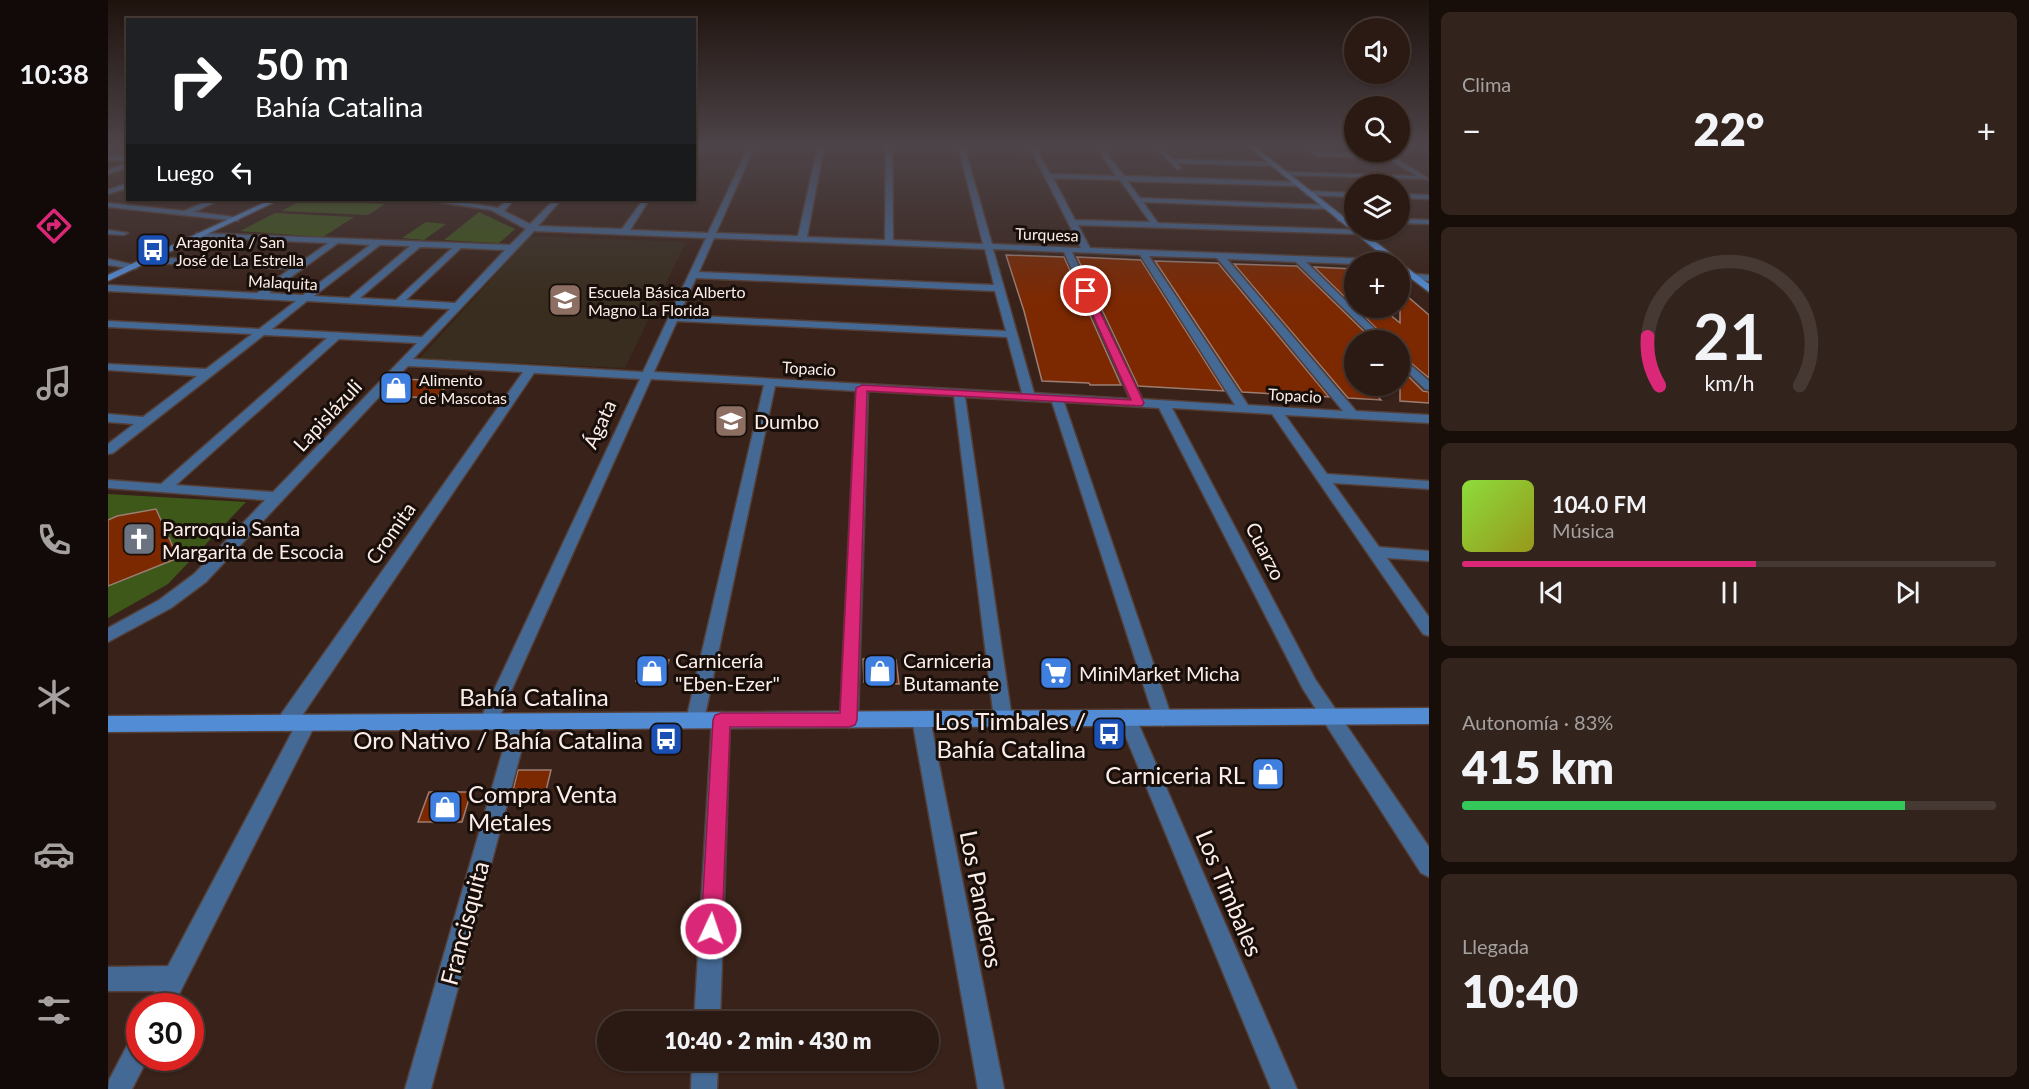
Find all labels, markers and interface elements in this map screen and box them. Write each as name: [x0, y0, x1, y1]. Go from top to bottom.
map controls: [1344, 18, 1410, 396]
button: sound: [1344, 18, 1410, 84]
text: 50 m: [255, 39, 349, 89]
icon: right: [156, 42, 234, 120]
text: 10:38: [19, 57, 89, 90]
text: Clima: [1462, 72, 1511, 96]
text: Bahía Catalina: [255, 90, 423, 123]
button: search: [1344, 96, 1410, 162]
text: 22°: [1694, 102, 1764, 156]
text: −: [1462, 110, 1481, 150]
text: +: [1977, 110, 1996, 150]
icon: left: [226, 156, 259, 189]
text: Luego: [156, 159, 214, 186]
button: layers: [1344, 174, 1410, 240]
icon: directions: [33, 205, 75, 247]
street label: Turquesa: [1015, 223, 1079, 245]
bus stop icon: Aragonita / San José de La Estrella: [135, 232, 171, 268]
place label: Aragonita / San José de La Estrella: [176, 232, 304, 269]
button: +: [1344, 252, 1410, 318]
pin: [1060, 265, 1111, 316]
street label: Malaquita: [248, 271, 318, 293]
icon: arrive: [1069, 274, 1102, 307]
school or university icon: Escuela Básica Alberto Magno La Florida: [547, 282, 583, 318]
place label: Escuela Básica Alberto Magno La Florida: [588, 282, 746, 319]
text: 21: [1693, 298, 1765, 373]
button: −: [1344, 330, 1410, 396]
street label: Topacio: [782, 357, 836, 379]
icon: music: [33, 362, 75, 404]
shop icon: Alimento de Mascotas: [378, 370, 414, 406]
place label: Alimento de Mascotas: [419, 370, 507, 407]
text: km/h: [1704, 371, 1754, 397]
street label: Lapislázuli: [288, 374, 366, 456]
street label: Topacio: [1268, 384, 1322, 406]
street label: Ágata: [577, 396, 621, 452]
school or university icon: Dumbo: [713, 403, 749, 439]
place label: Dumbo: [754, 409, 819, 433]
text: 104.0 FM: [1552, 491, 1647, 518]
street label: Cromita: [360, 497, 420, 569]
place label: Parroquia Santa Margarita de Escocia: [162, 516, 344, 563]
street label: Cuarzo: [1241, 518, 1291, 584]
text: Música: [1552, 518, 1615, 542]
icon: phone: [33, 519, 75, 561]
church icon: Parroquia Santa Margarita de Escocia: [121, 521, 157, 557]
icon: previous: [1535, 576, 1568, 609]
icon: pause: [1713, 576, 1746, 609]
icon: next: [1891, 576, 1924, 609]
place label: Carnicería "Eben-Ezer": [675, 648, 780, 695]
place label: Carniceria Butamante: [903, 648, 999, 695]
shop icon: Carnicería "Eben-Ezer": [634, 653, 670, 689]
shop icon: Carniceria Butamante: [862, 653, 898, 689]
supermarket icon: MiniMarket Micha: [1038, 655, 1074, 691]
place label: MiniMarket Micha: [1079, 661, 1240, 685]
icon: climate: [33, 676, 75, 718]
street label: Bahía Catalina: [459, 682, 609, 711]
place label: Los Timbales / Bahía Catalina: [934, 706, 1086, 763]
text: Autonomía · 83%: [1462, 710, 1613, 734]
bus stop icon: Los Timbales / Bahía Catalina: [1091, 716, 1127, 752]
bus stop icon: Oro Nativo / Bahía Catalina: [648, 721, 684, 757]
place label: Oro Nativo / Bahía Catalina: [353, 725, 643, 754]
text: 415 km: [1462, 740, 1614, 794]
shop icon: Carniceria RL: [1250, 756, 1286, 792]
place label: Carniceria RL: [1105, 760, 1245, 789]
place label: Compra Venta Metales: [468, 779, 617, 836]
shop icon: Compra Venta Metales: [427, 789, 463, 825]
street label: Los Timbales: [1190, 825, 1270, 961]
street label: Los Panderos: [954, 828, 1010, 970]
icon: car: [33, 833, 75, 875]
street label: Francisquita: [434, 858, 494, 988]
position arrow: [679, 897, 743, 961]
text: Llegada: [1462, 934, 1529, 958]
text: 10:40: [1462, 964, 1578, 1018]
icon: filters: [33, 989, 75, 1031]
speed limit sign: 30: [126, 993, 204, 1071]
text: 10:40 · 2 min · 430 m: [665, 1027, 871, 1054]

